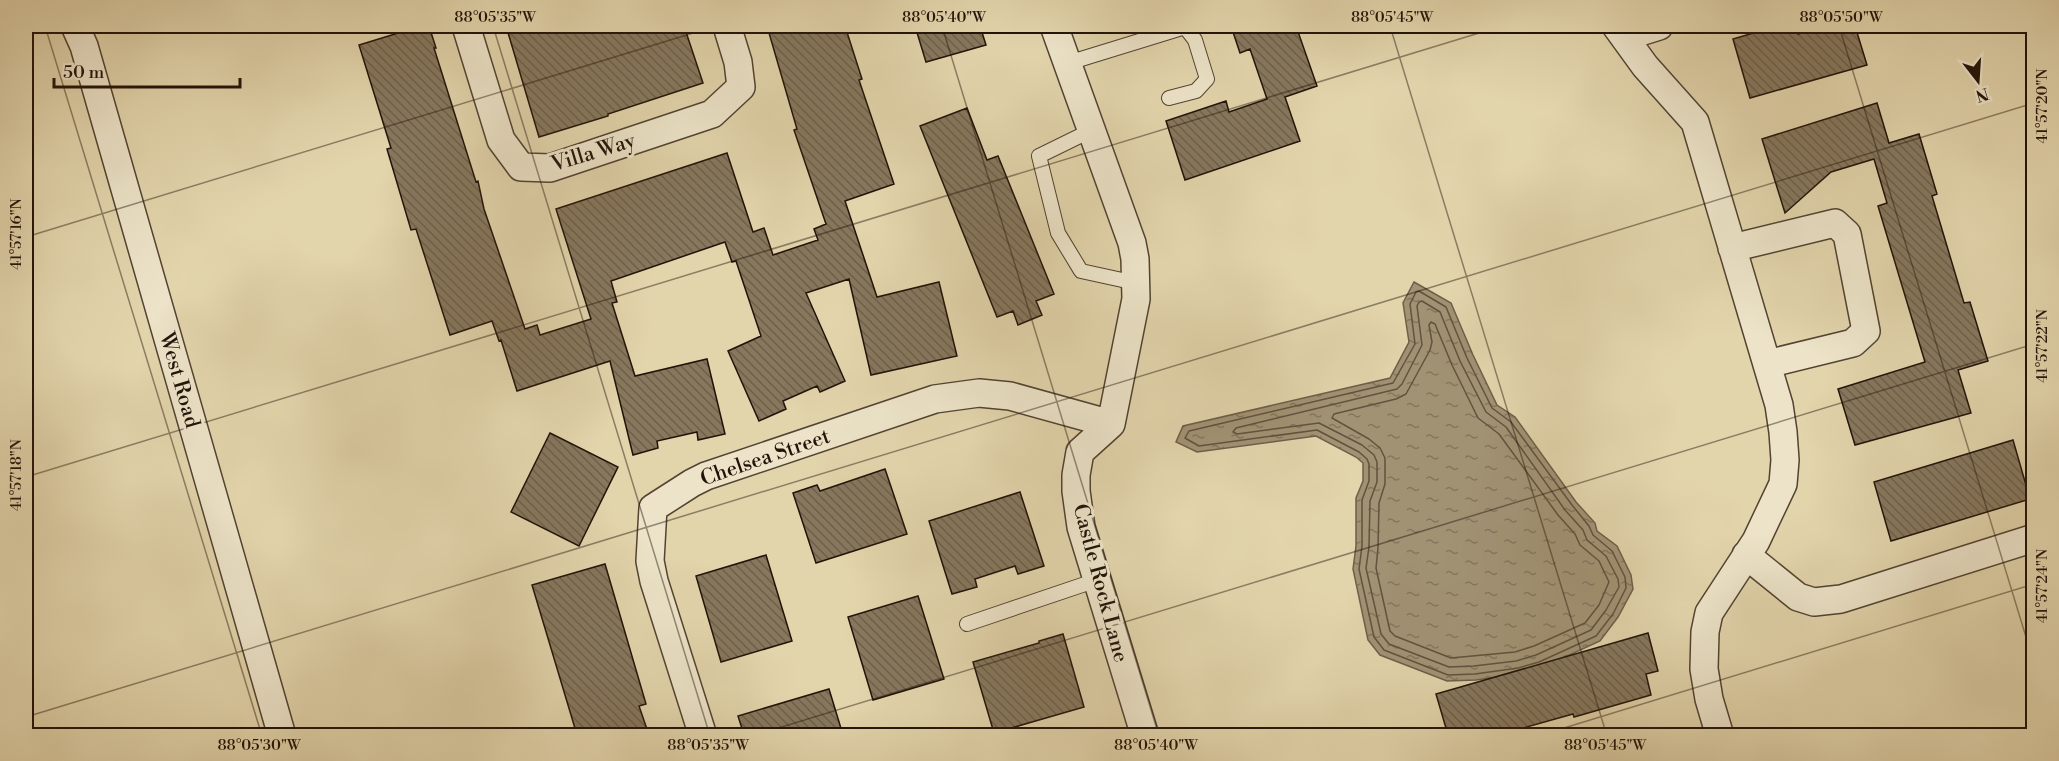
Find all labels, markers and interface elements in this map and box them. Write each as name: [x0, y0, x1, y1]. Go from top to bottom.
text: 88°05'35"W: [454, 8, 536, 27]
text: 88°05'40"W: [902, 8, 986, 27]
text: 88°05'45"W: [1351, 8, 1433, 27]
text: 88°05'50"W: [1799, 8, 1883, 27]
scale bar: [54, 51, 240, 89]
north arrow: [1948, 51, 2008, 111]
text: 50 m: [63, 61, 105, 84]
text: 41°57'20"N: [2033, 68, 2052, 144]
text: N: [1973, 83, 1991, 106]
street label: Villa Way: [547, 128, 639, 178]
text: 41°57'16"N: [7, 198, 26, 270]
text: 41°57'22"N: [2033, 309, 2052, 383]
street label: West Road: [153, 329, 205, 431]
street label: Chelsea Street: [697, 423, 834, 492]
text: 41°57'18"N: [7, 439, 26, 511]
street label: Castle Rock Lane: [1066, 501, 1134, 665]
text: 41°57'24"N: [2033, 549, 2052, 623]
text: 88°05'30"W: [217, 736, 301, 755]
text: 88°05'35"W: [667, 736, 749, 755]
text: 88°05'40"W: [1114, 736, 1198, 755]
text: 88°05'45"W: [1564, 736, 1646, 755]

